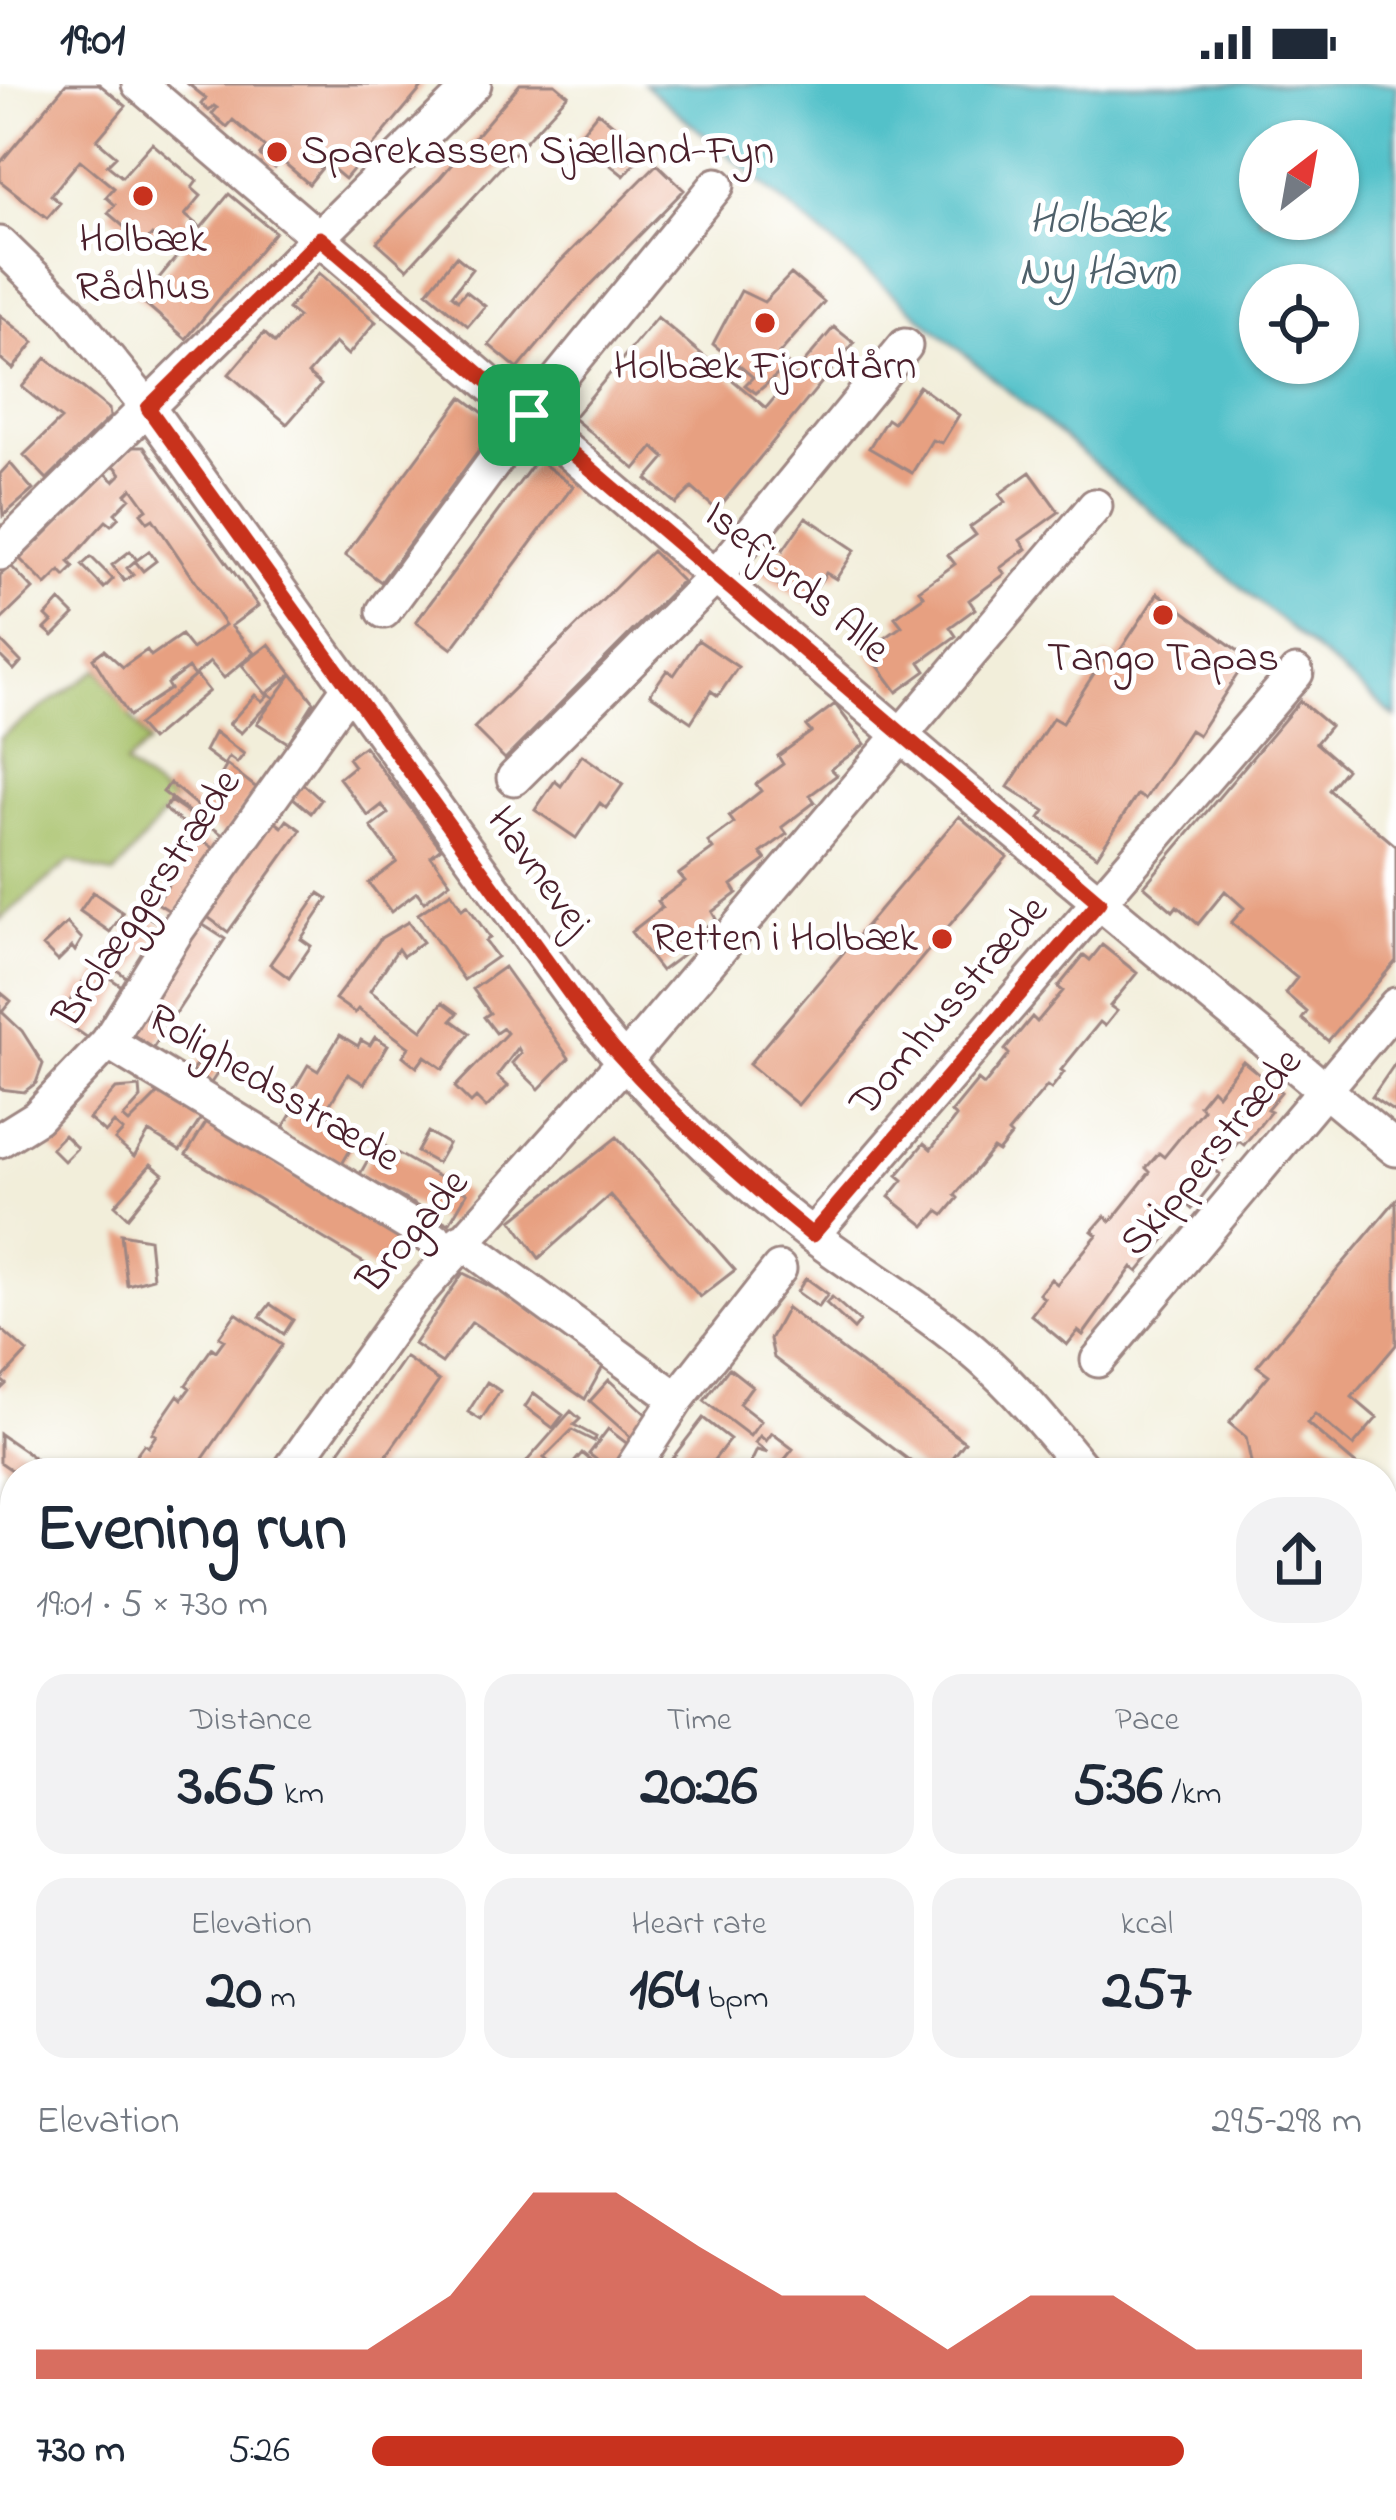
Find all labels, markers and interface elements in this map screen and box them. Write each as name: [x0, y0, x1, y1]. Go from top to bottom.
text: 19:01: [60, 9, 125, 75]
north arrow: [1239, 120, 1359, 240]
map controls: [1239, 120, 1359, 384]
place label: Sparekassen Sjælland-Fyn: [301, 122, 774, 183]
marker: Sparekassen Sjælland-Fyn: [264, 139, 290, 165]
marker: Holbæk Rådhus: [130, 183, 156, 209]
water label: Holbæk Ny Havn: [1019, 188, 1177, 306]
place label: Holbæk Rådhus: [76, 210, 210, 319]
button: locate: [1239, 264, 1359, 384]
marker: Holbæk Fjordtårn: [752, 310, 778, 336]
place label: Holbæk Fjordtårn: [613, 337, 917, 398]
pin: [478, 364, 580, 466]
icon: arrive: [496, 382, 562, 448]
street label: Isefjords Alle: [689, 487, 903, 679]
marker: Tango Tapas: [1150, 602, 1176, 628]
place label: Tango Tapas: [1047, 629, 1279, 690]
street label: Brolæggerstræde: [38, 757, 257, 1041]
street label: Havnevej: [470, 794, 607, 951]
street label: Domhusstræde: [836, 882, 1064, 1132]
place label: Retten i Holbæk: [652, 909, 919, 970]
marker: Retten i Holbæk: [929, 926, 955, 952]
street label: Rolighedsstræde: [135, 989, 411, 1189]
street label: Skipperstræde: [1106, 1035, 1318, 1271]
street label: Brogade: [343, 1156, 485, 1309]
text: Evening run: [36, 1484, 347, 1580]
button: share: [1236, 1497, 1362, 1623]
text: 19:01 · 5 × 730 m: [36, 1577, 268, 1634]
text: Distance: [190, 1697, 312, 1745]
text: Time: [666, 1697, 732, 1745]
text: Pace: [1115, 1697, 1179, 1745]
text: 3.65: [178, 1745, 276, 1832]
text: 20:26: [640, 1745, 758, 1832]
text: 5:36: [1072, 1745, 1163, 1832]
text: km: [276, 1771, 324, 1819]
text: /km: [1163, 1771, 1222, 1819]
text: Elevation: [190, 1901, 312, 1949]
text: Heart rate: [631, 1901, 767, 1949]
text: kcal: [1121, 1901, 1173, 1949]
text: 20: [206, 1949, 262, 2036]
text: 164: [629, 1949, 699, 2036]
text: 257: [1103, 1949, 1191, 2036]
text: m: [262, 1975, 296, 2023]
text: bpm: [699, 1975, 769, 2023]
text: Elevation: [36, 2094, 179, 2151]
text: 295–298 m: [1212, 2094, 1362, 2151]
text: 730 m: [36, 2423, 125, 2480]
text: 5:26: [228, 2423, 290, 2480]

